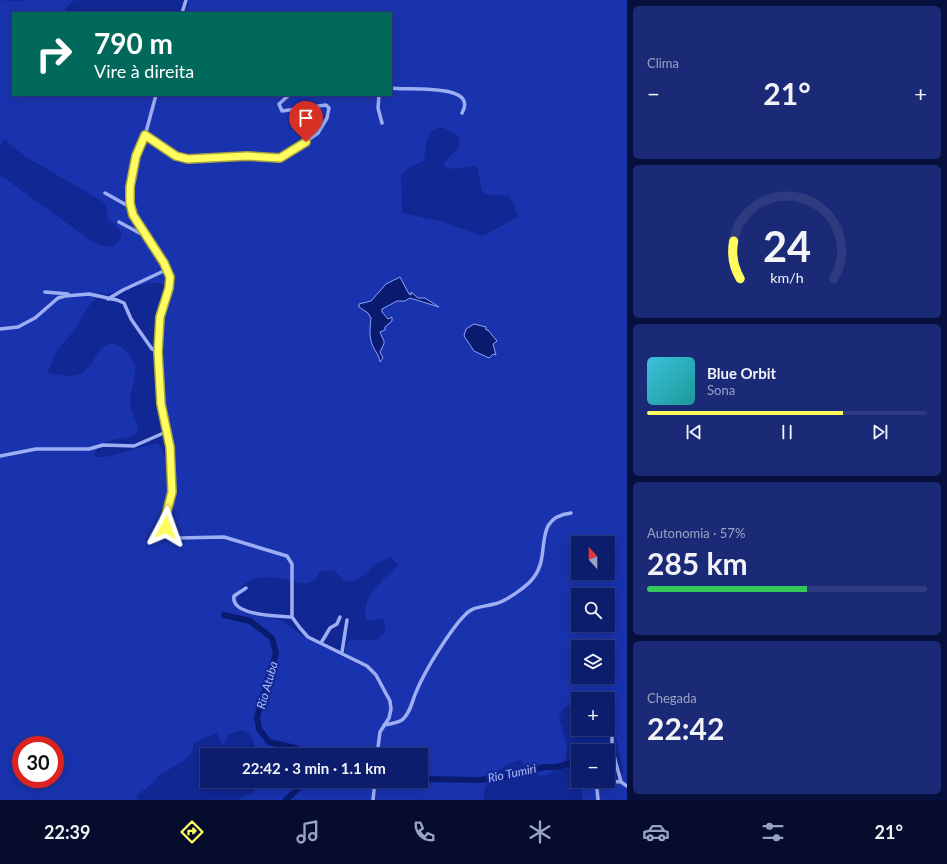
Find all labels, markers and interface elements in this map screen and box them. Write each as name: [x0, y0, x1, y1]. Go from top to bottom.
text: 790 m: [94, 26, 173, 60]
icon: right: [28, 28, 80, 80]
text: Clima: [647, 55, 679, 71]
text: Vire à direita: [94, 60, 194, 82]
text: 21°: [763, 75, 811, 111]
text: −: [647, 80, 660, 107]
text: +: [914, 80, 927, 107]
pin: [289, 101, 323, 142]
icon: arrive: [295, 107, 317, 129]
text: 24: [763, 221, 811, 271]
text: km/h: [770, 269, 804, 286]
text: Blue Orbit: [707, 364, 776, 382]
text: Sona: [707, 382, 735, 398]
icon: previous: [683, 421, 705, 443]
icon: pause: [776, 421, 798, 443]
icon: next: [869, 421, 891, 443]
position arrow: [145, 506, 187, 548]
text: Autonomia · 57%: [647, 525, 745, 541]
north arrow: [571, 536, 615, 580]
map controls: [571, 536, 615, 788]
text: 285 km: [647, 545, 748, 581]
button: search: [571, 588, 615, 632]
button: layers: [571, 640, 615, 684]
water label: Rio Atuba: [253, 660, 281, 710]
text: Chegada: [647, 690, 697, 706]
button: +: [571, 692, 615, 736]
text: 22:42: [647, 710, 724, 746]
speed limit sign: 30: [12, 736, 64, 788]
button: −: [571, 744, 615, 788]
text: 22:42 · 3 min · 1.1 km: [242, 759, 386, 777]
water label: Rio Tumiri: [486, 760, 538, 785]
icon: directions: [178, 818, 206, 846]
icon: music: [294, 818, 322, 846]
icon: phone: [410, 818, 438, 846]
icon: climate: [526, 818, 554, 846]
icon: car: [642, 818, 670, 846]
icon: filters: [759, 818, 787, 846]
text: 22:39: [44, 821, 90, 843]
text: 21°: [875, 821, 903, 843]

